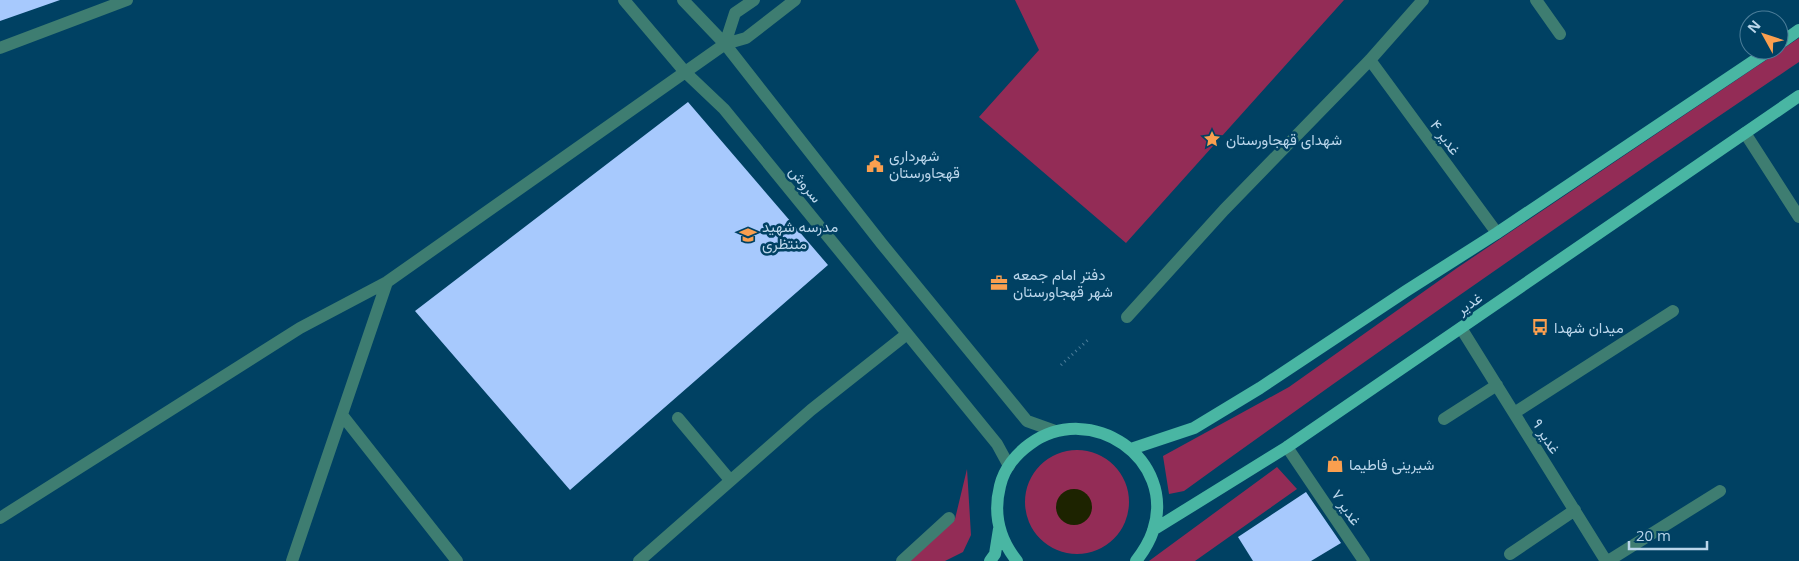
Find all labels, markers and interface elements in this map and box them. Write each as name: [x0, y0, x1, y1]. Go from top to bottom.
north arrow: [1739, 10, 1789, 60]
text: N: [1743, 16, 1765, 37]
street label: غدیر ۴: [1426, 115, 1466, 159]
place icon: شهدای قهجاورستان: [1202, 129, 1222, 149]
place label: شهدای قهجاورستان: [1226, 129, 1342, 150]
place label: شهرداری قهجاورستان: [889, 145, 960, 182]
public building icon: شهرداری قهجاورستان: [865, 154, 885, 174]
street label: سروش: [784, 161, 827, 207]
place label: مدرسه شهید منتظری: [762, 216, 838, 254]
school or university icon: مدرسه شهید منتظری: [738, 225, 758, 245]
place label: دفتر امام جمعه شهر قهجاورستان: [1013, 264, 1113, 301]
office icon: دفتر امام جمعه شهر قهجاورستان: [989, 273, 1009, 293]
street label: غدیر: [1451, 287, 1486, 319]
bus stop icon: میدان شهدا: [1530, 317, 1550, 337]
place label: میدان شهدا: [1554, 317, 1624, 337]
street label: غدیر ۹: [1528, 415, 1566, 458]
shop icon: شیرینی فاطیما: [1325, 454, 1345, 474]
place label: شیرینی فاطیما: [1349, 454, 1435, 475]
street label: غدیر ۷: [1328, 485, 1366, 529]
scale bar: [1629, 518, 1706, 550]
text: 20 m: [1636, 525, 1671, 545]

